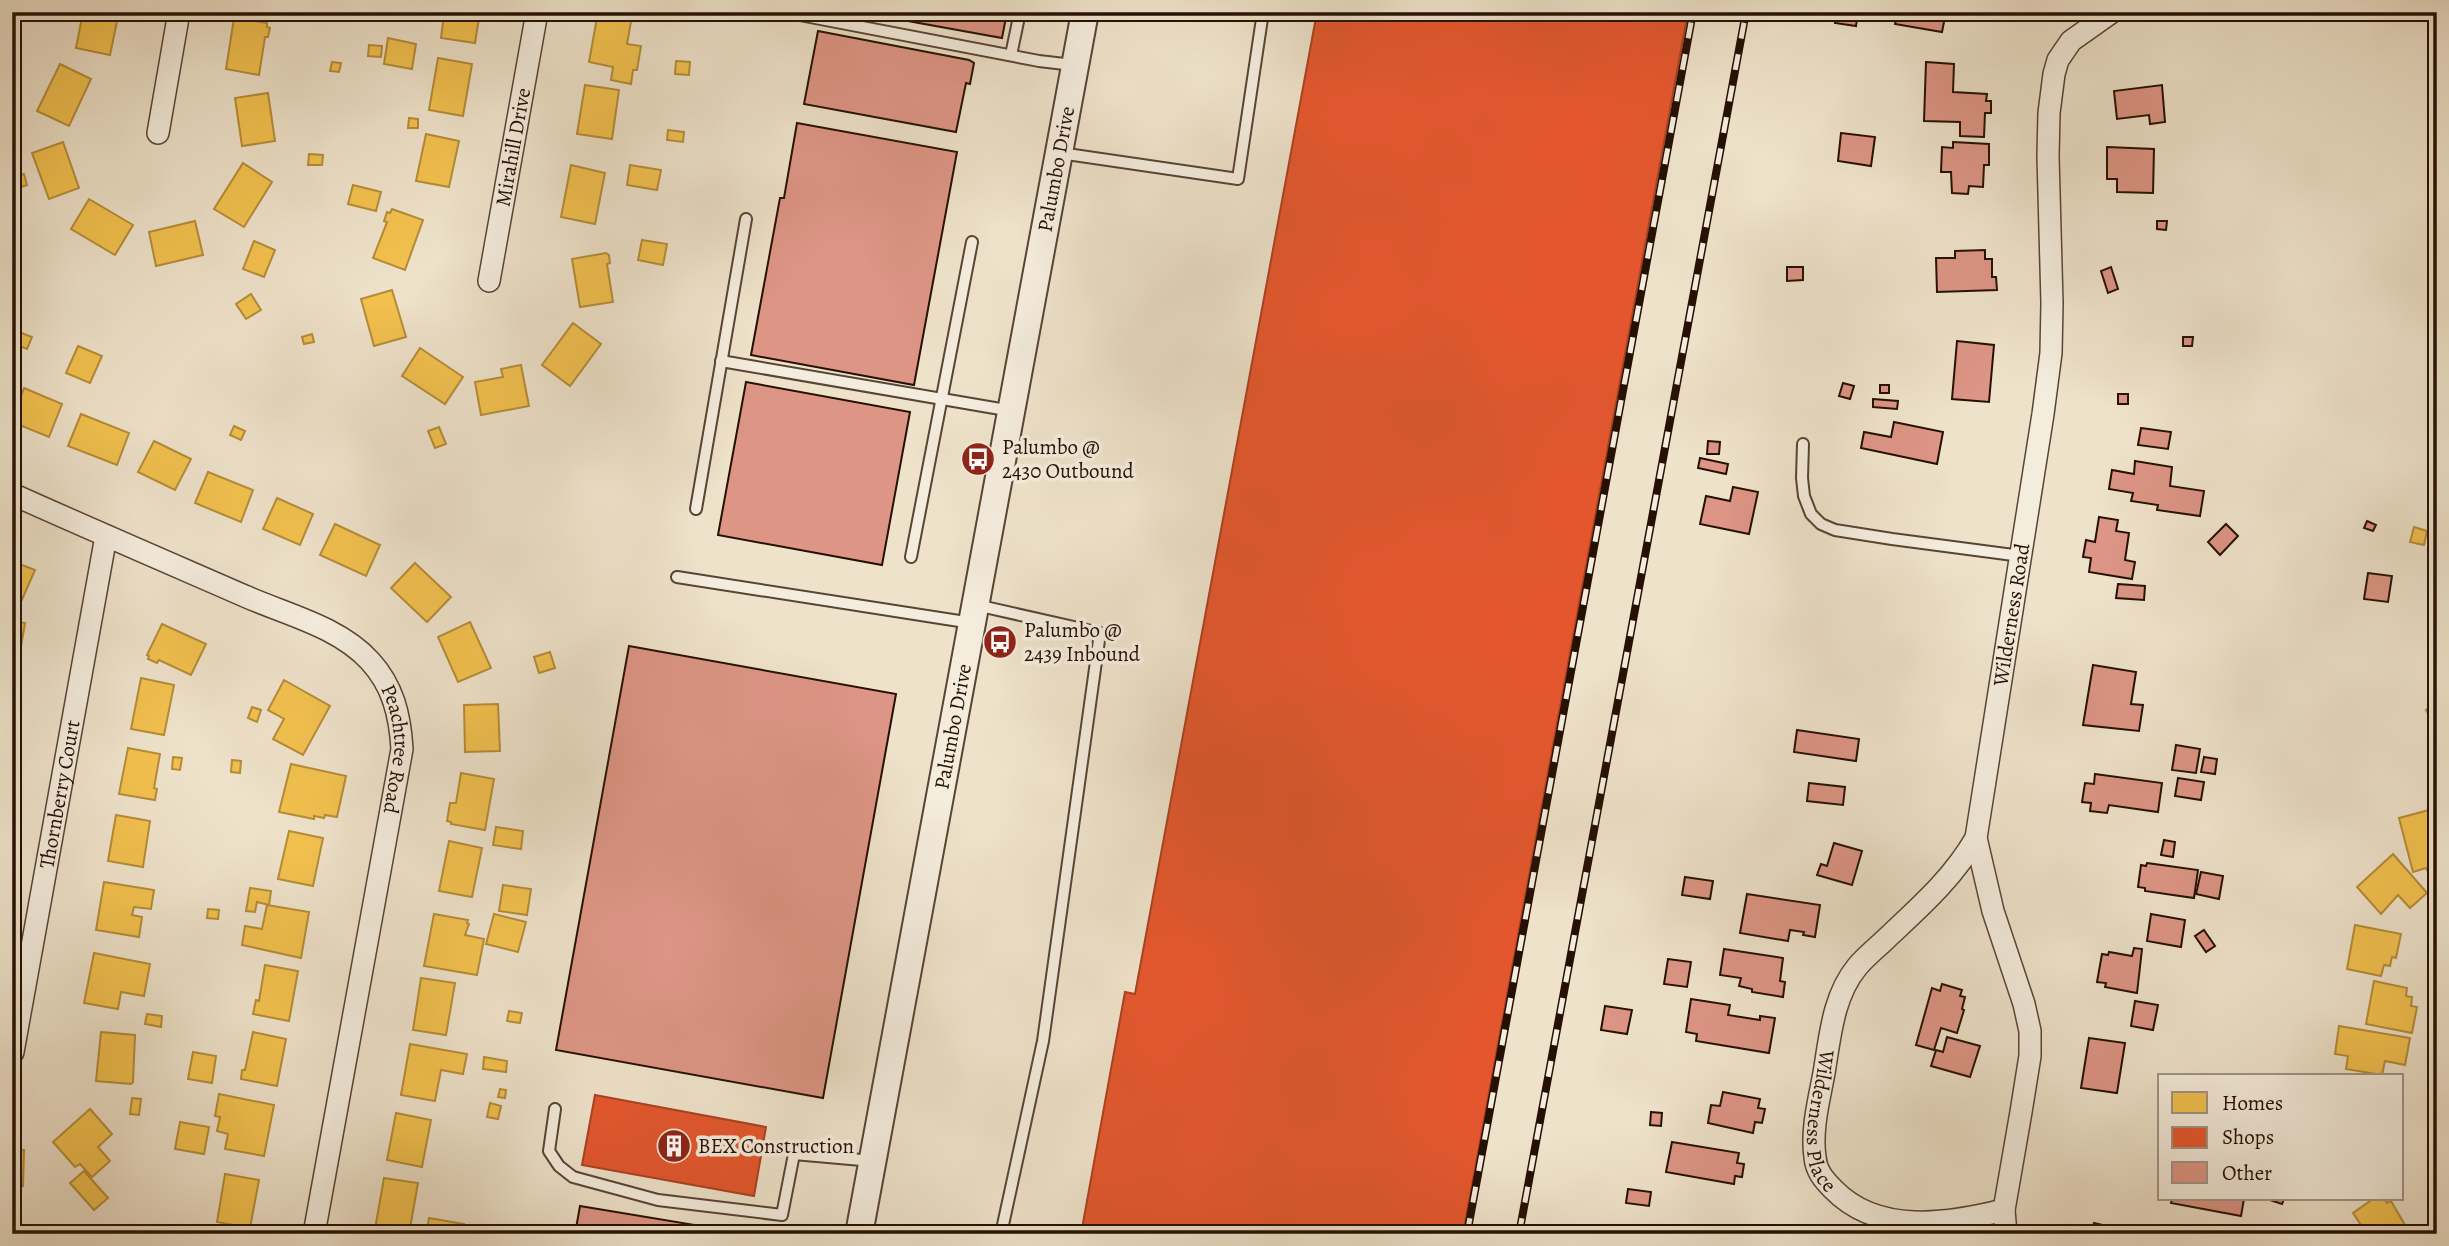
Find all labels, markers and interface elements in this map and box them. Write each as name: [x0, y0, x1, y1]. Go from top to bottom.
street label: Mirahill Drive: [489, 86, 537, 209]
street label: Palumbo Drive: [1031, 104, 1081, 234]
place label: Palumbo @ 2430 Outbound: [1002, 433, 1134, 485]
bus stop icon: Palumbo @ 2430 Outbound: [959, 440, 997, 478]
street label: Wilderness Road: [1986, 541, 2036, 689]
place label: Palumbo @ 2439 Inbound: [1024, 616, 1141, 668]
bus stop icon: Palumbo @ 2439 Inbound: [981, 623, 1019, 661]
street label: Palumbo Drive: [927, 661, 978, 792]
street label: Peachtree Road: [374, 679, 416, 817]
street label: Thornberry Court: [32, 718, 87, 871]
street label: Wilderness Place: [1800, 1047, 1843, 1198]
legend: [2158, 1074, 2404, 1200]
text: Homes: [2222, 1089, 2283, 1117]
text: Shops: [2222, 1123, 2274, 1151]
building icon: BEX Construction: [655, 1127, 693, 1165]
place label: BEX Construction: [698, 1132, 854, 1160]
text: Other: [2222, 1159, 2272, 1187]

